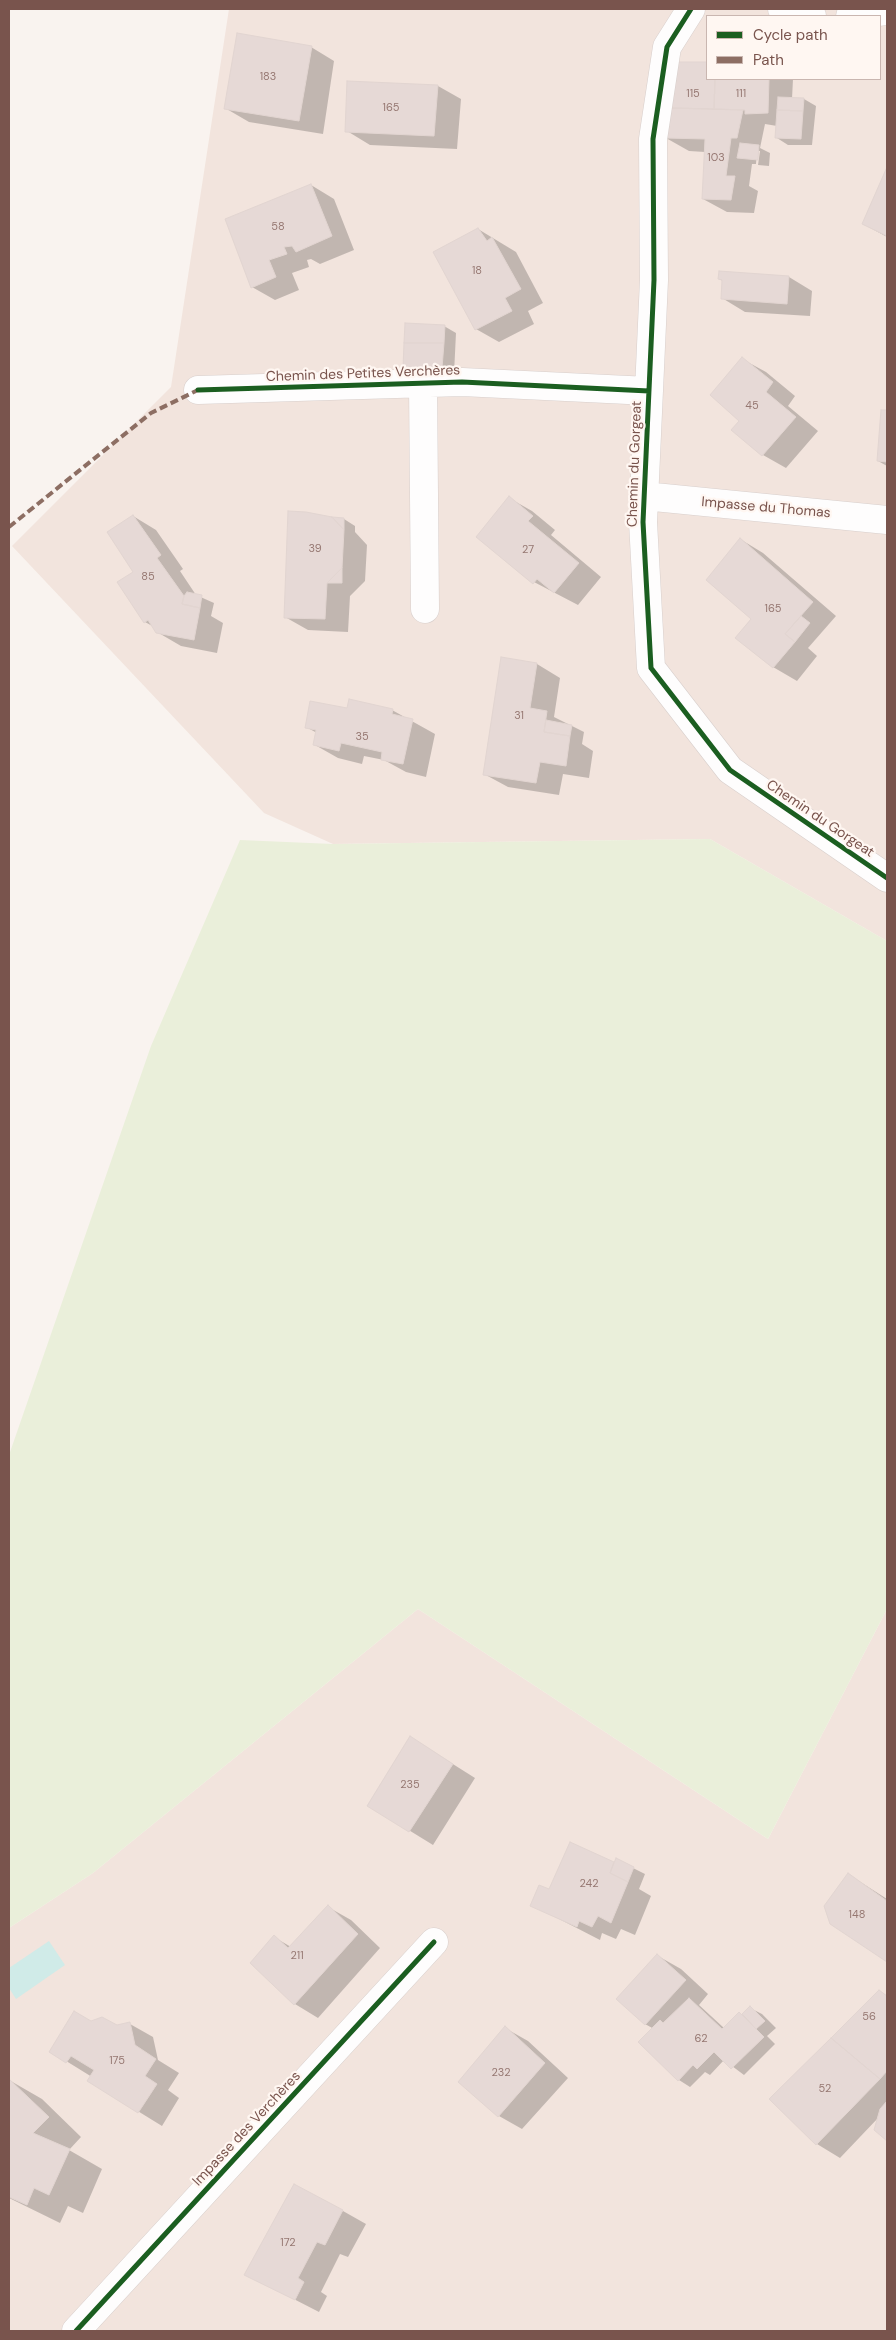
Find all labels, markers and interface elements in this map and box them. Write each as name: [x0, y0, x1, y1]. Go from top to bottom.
legend: [706, 15, 881, 80]
text: Cycle path: [753, 25, 828, 45]
text: Path: [753, 50, 784, 70]
house number: 183: [260, 70, 276, 84]
house number: 115: [686, 87, 700, 101]
house number: 111: [736, 87, 746, 101]
house number: 165: [383, 101, 399, 115]
house number: 103: [707, 151, 725, 165]
house number: 58: [271, 220, 285, 234]
house number: 18: [472, 264, 482, 278]
street label: Chemin des Petites Verchères: [265, 362, 461, 386]
house number: 45: [745, 399, 759, 413]
street label: Chemin du Gorgeat: [624, 401, 646, 527]
street label: Impasse du Thomas: [701, 494, 831, 522]
house number: 39: [308, 542, 322, 556]
house number: 27: [522, 543, 534, 557]
house number: 85: [141, 570, 155, 584]
house number: 165: [765, 602, 781, 616]
house number: 31: [514, 709, 524, 723]
house number: 35: [355, 730, 369, 744]
street label: Chemin du Gorgeat: [763, 777, 877, 861]
house number: 235: [400, 1778, 420, 1792]
house number: 242: [579, 1877, 599, 1891]
house number: 148: [849, 1908, 865, 1922]
house number: 211: [290, 1949, 304, 1963]
house number: 56: [862, 2010, 876, 2024]
house number: 62: [695, 2032, 707, 2046]
house number: 175: [109, 2054, 125, 2068]
house number: 232: [491, 2066, 511, 2080]
street label: Impasse des Verchères: [190, 2068, 304, 2190]
house number: 52: [819, 2082, 831, 2096]
house number: 172: [280, 2236, 296, 2250]

